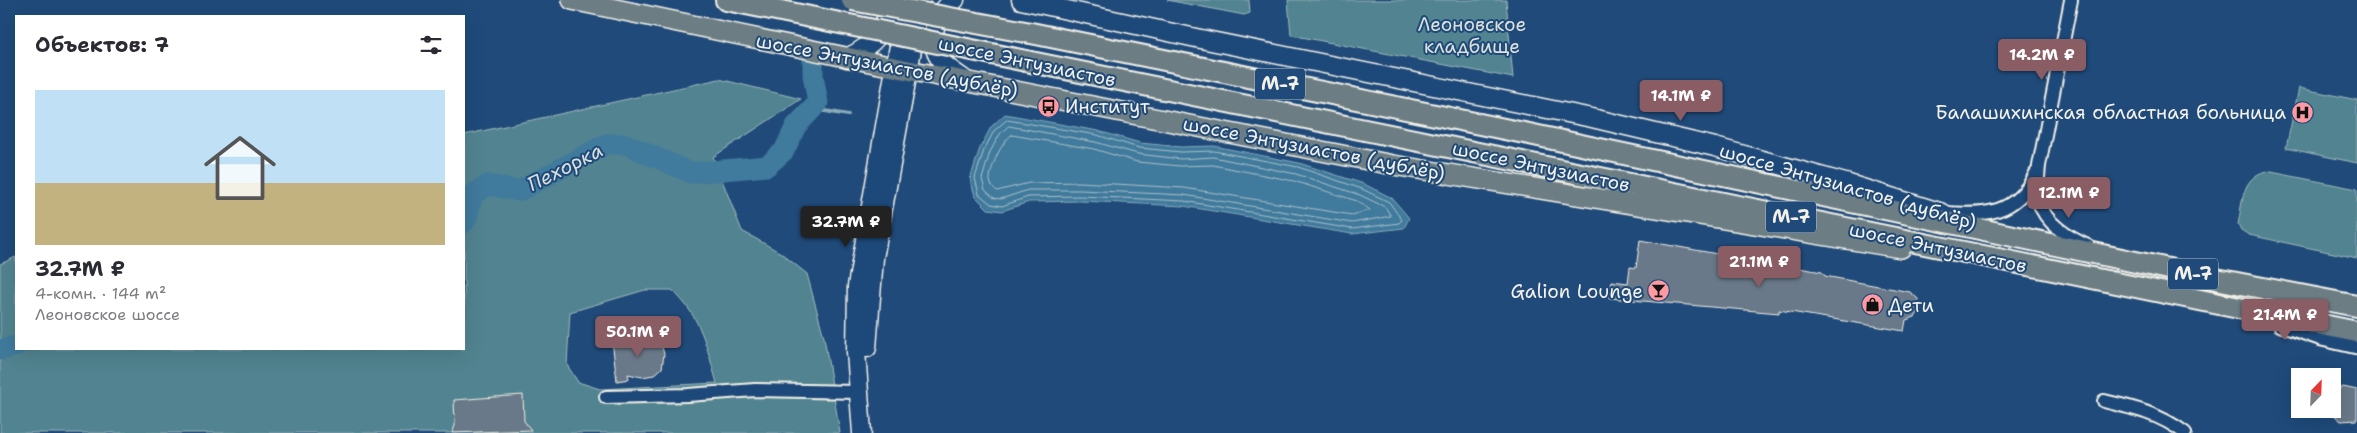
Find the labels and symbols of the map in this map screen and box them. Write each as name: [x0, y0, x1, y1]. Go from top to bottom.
park label: Леоновское кладбище: [1418, 12, 1526, 59]
street label: шоссе Энтузиастов (дублёр): [754, 28, 1020, 103]
street label: шоссе Энтузиастов: [936, 30, 1118, 93]
pin: 14.2M ₽: [1996, 38, 2088, 81]
road number: М-7: [1255, 68, 1305, 100]
pin: 14.1M ₽: [1635, 80, 1727, 122]
bus stop icon: Институт: [1037, 94, 1061, 118]
place label: Институт: [1065, 94, 1150, 119]
place label: Балашихинская областная больница: [1935, 100, 2286, 125]
hospital icon: Балашихинская областная больница: [2290, 100, 2314, 124]
street label: шоссе Энтузиастов (дублёр): [1181, 111, 1447, 186]
street label: шоссе Энтузиастов: [1450, 135, 1632, 198]
water label: Пехорка: [523, 137, 607, 197]
street label: шоссе Энтузиастов (дублёр): [1717, 138, 1979, 235]
pin: 12.1M ₽: [2023, 176, 2115, 219]
road number: М-7: [1766, 202, 1816, 232]
pin: 32.7M ₽: [800, 206, 892, 248]
street label: шоссе Энтузиастов: [1847, 216, 2029, 279]
pin: 21.1M ₽: [1713, 246, 1805, 288]
road number: М-7: [2168, 258, 2218, 290]
place label: Galion Lounge: [1511, 279, 1643, 304]
bar icon: Galion Lounge: [1647, 279, 1671, 303]
shop icon: Дети: [1860, 293, 1884, 317]
place label: Дети: [1888, 293, 1934, 318]
pin: 21.4M ₽: [2239, 298, 2331, 341]
pin: 50.1M ₽: [592, 316, 684, 358]
north arrow: [2291, 368, 2341, 418]

